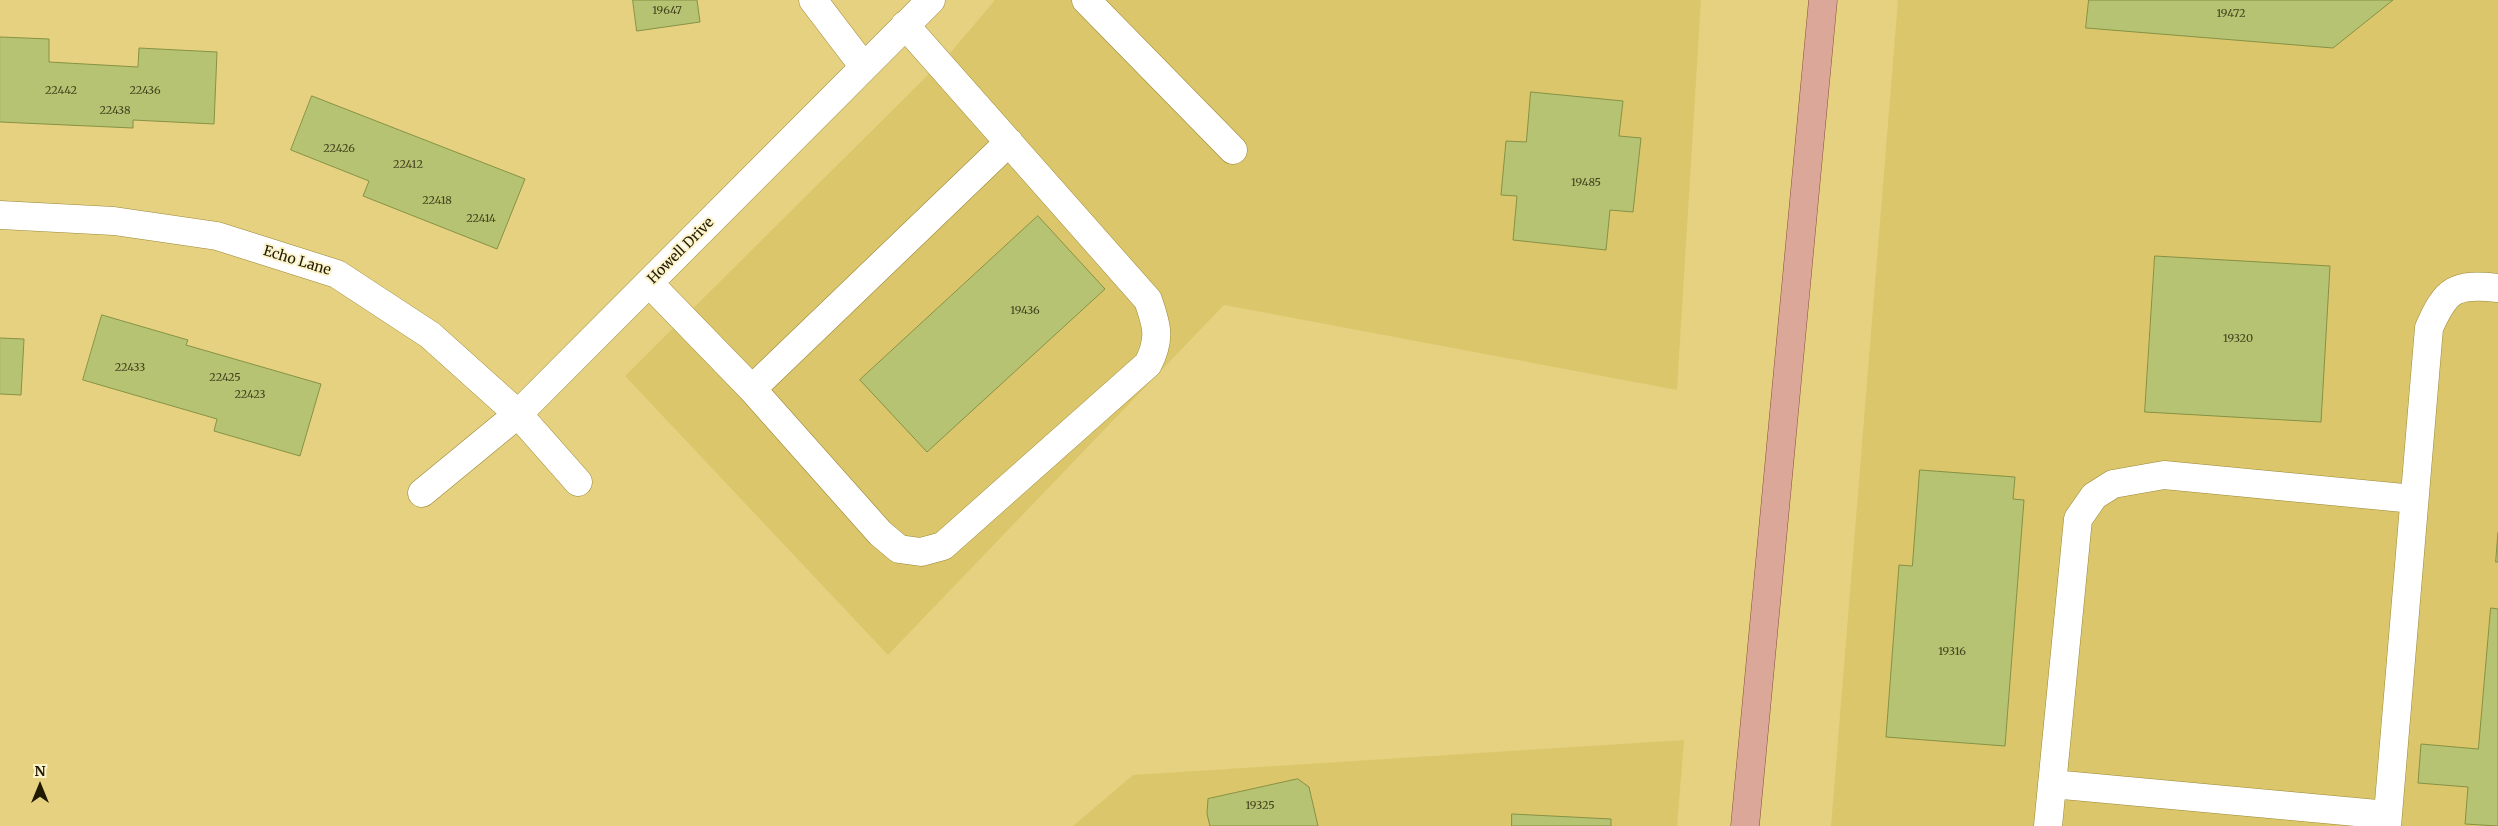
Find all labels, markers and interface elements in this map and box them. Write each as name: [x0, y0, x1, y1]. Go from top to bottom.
house number: 19647: [652, 4, 682, 18]
house number: 19472: [2216, 7, 2246, 21]
house number: 22442: [45, 84, 77, 98]
house number: 22436: [129, 84, 161, 98]
house number: 22438: [99, 104, 131, 118]
house number: 22426: [323, 142, 355, 156]
house number: 22412: [393, 158, 423, 172]
house number: 19485: [1571, 176, 1601, 190]
house number: 22418: [422, 194, 452, 208]
house number: 22414: [466, 212, 496, 226]
street label: Howell Drive: [644, 214, 718, 288]
street label: Echo Lane: [261, 243, 333, 279]
house number: 19436: [1010, 304, 1040, 318]
house number: 19320: [2223, 332, 2253, 346]
house number: 22433: [115, 361, 145, 375]
house number: 22425: [209, 371, 241, 385]
house number: 22423: [234, 388, 266, 402]
house number: 19316: [1938, 645, 1966, 659]
north arrow: [15, 761, 65, 811]
text: N: [34, 762, 46, 780]
house number: 19325: [1245, 799, 1275, 813]

